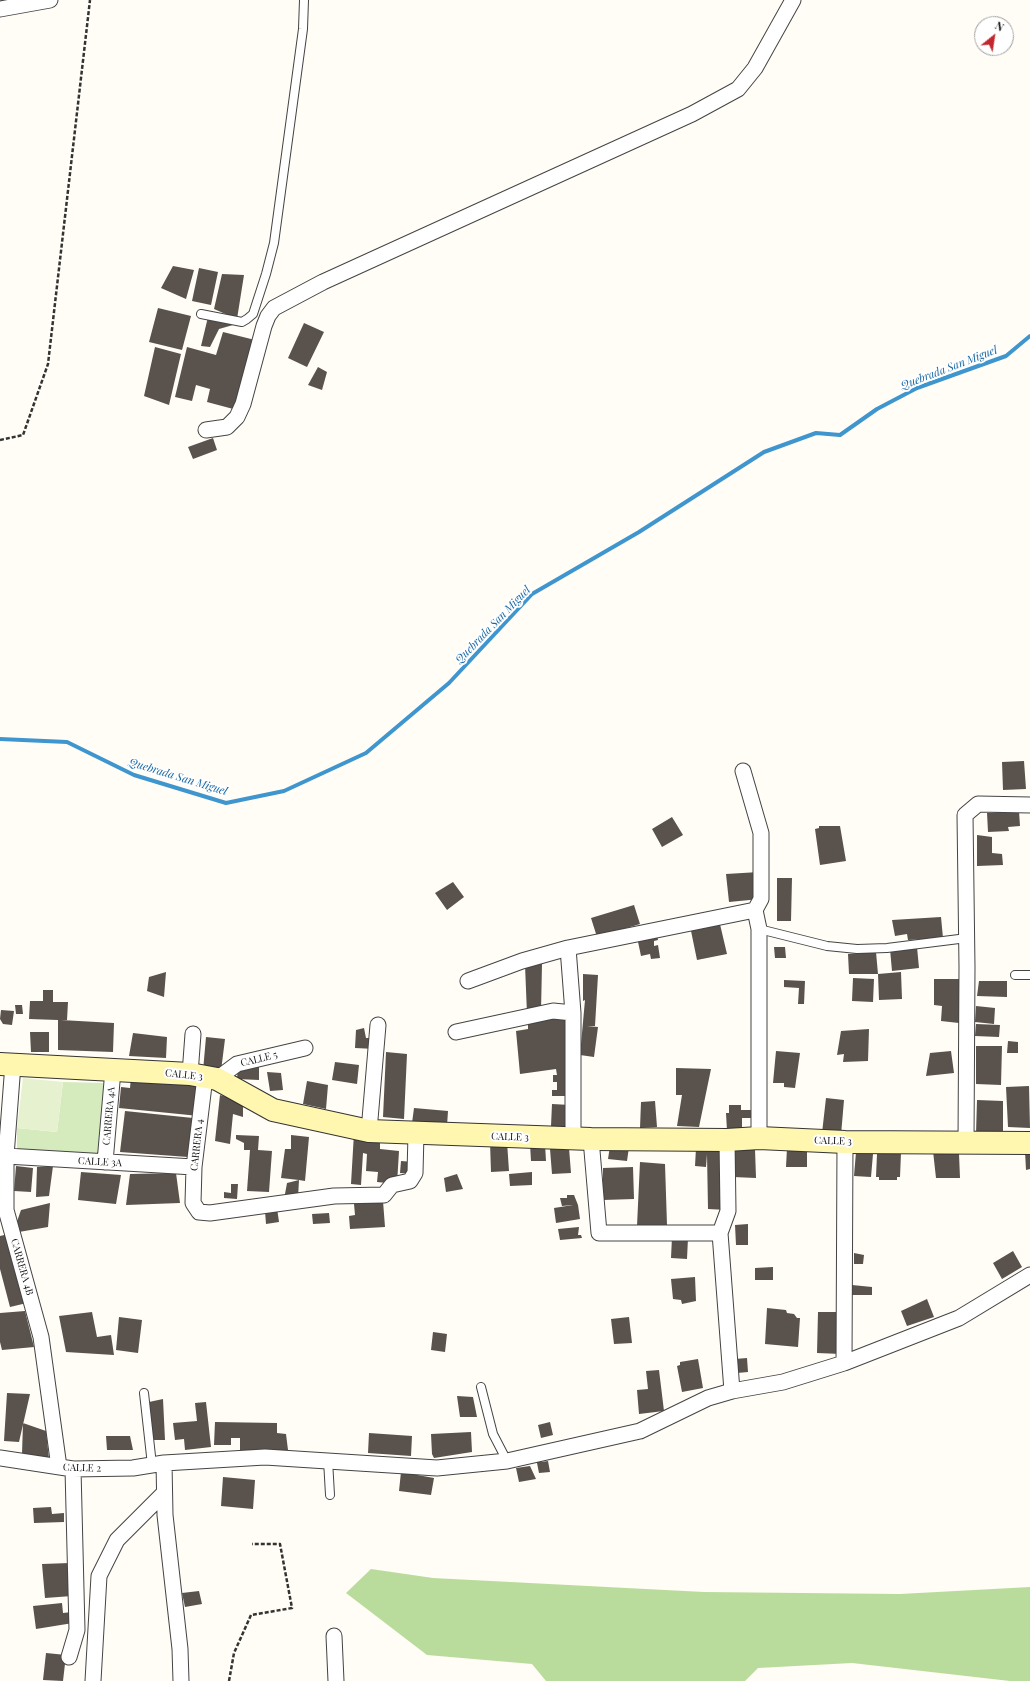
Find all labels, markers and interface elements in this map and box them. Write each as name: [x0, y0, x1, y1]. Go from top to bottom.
north arrow: [974, 16, 1014, 56]
text: N: [993, 18, 1007, 35]
water label: Quebrada San Miguel: [899, 343, 999, 393]
water label: Quebrada San Miguel: [453, 584, 533, 666]
water label: Quebrada San Miguel: [127, 756, 229, 798]
street label: CALLE 5: [239, 1049, 279, 1069]
street label: CALLE 3: [165, 1067, 203, 1083]
street label: CARRERA 4A: [100, 1086, 118, 1146]
street label: CARRERA 4: [188, 1118, 206, 1172]
street label: CALLE 3: [491, 1130, 529, 1144]
street label: CALLE 3: [814, 1134, 852, 1148]
street label: CALLE 3A: [78, 1155, 122, 1169]
street label: CARRERA 4B: [8, 1237, 36, 1297]
street label: CALLE 2: [63, 1461, 101, 1475]

